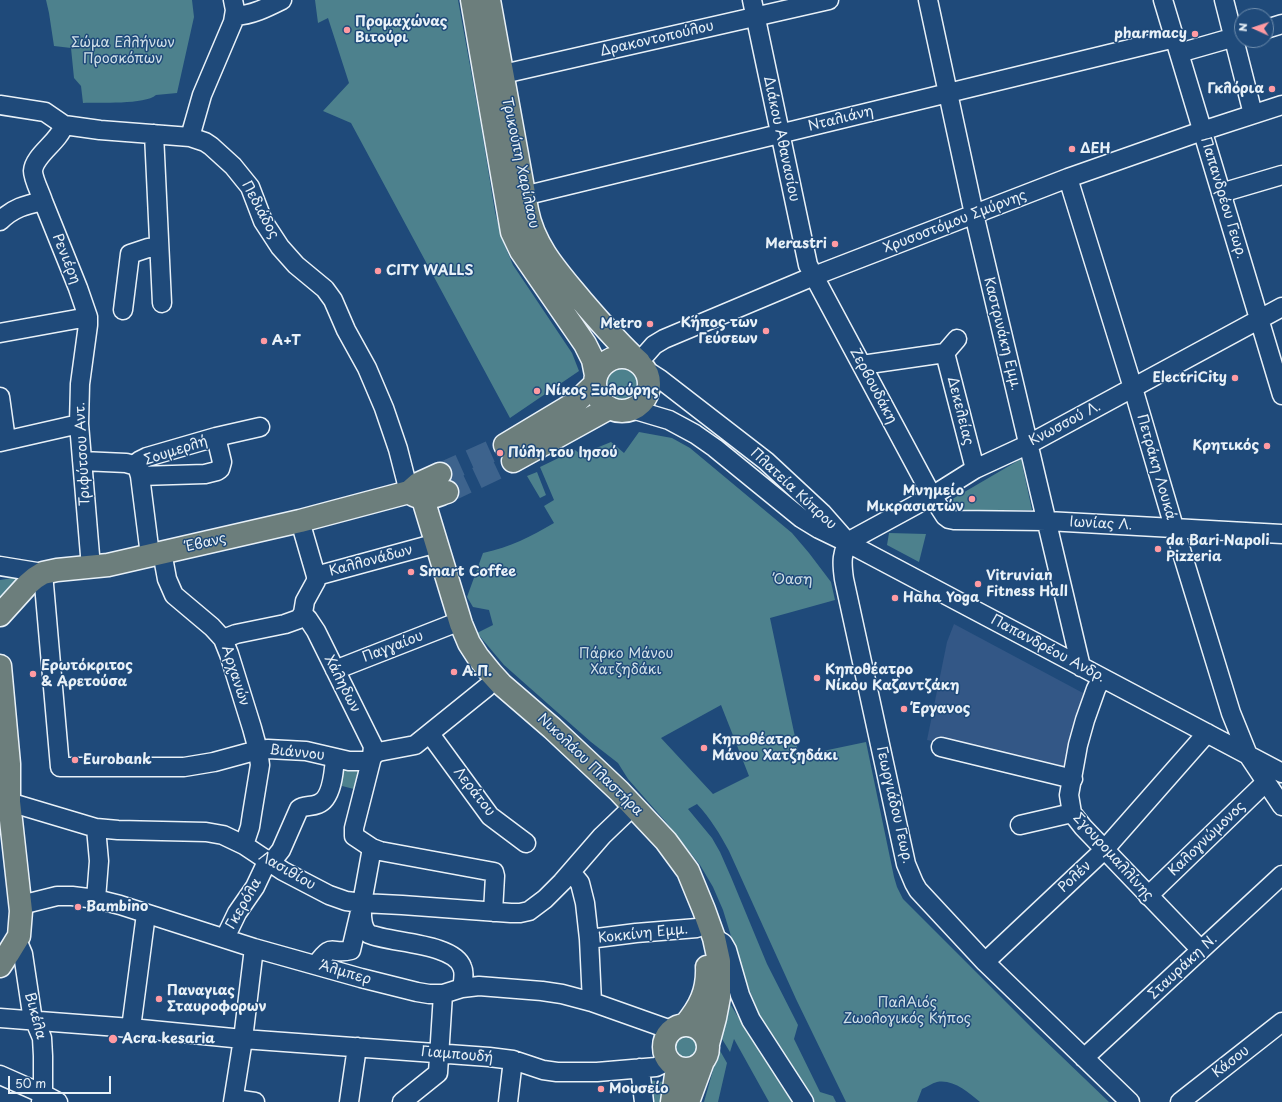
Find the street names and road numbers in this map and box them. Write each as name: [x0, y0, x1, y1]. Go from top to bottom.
street label: Δρακοντοπούλου: [598, 18, 716, 60]
street label: Διάκου Αθανασίου: [759, 75, 803, 203]
street label: Τρικούπη Χαρίλαου: [498, 96, 542, 230]
street label: Νταλιάνη: [807, 103, 875, 135]
street label: Παπανδρέου Γεωρ.: [1197, 135, 1249, 261]
street label: Πεδιάδος: [238, 178, 282, 242]
street label: Χρυσοστόμου Σμύρνης: [881, 187, 1029, 257]
street label: Ρενιέρη: [48, 231, 84, 287]
street label: Καστρινάκη Εμμ.: [980, 276, 1024, 392]
street label: Ζερβουδάκη: [846, 345, 900, 427]
street label: Δεκελείας: [943, 375, 977, 447]
street label: Κνωσσού Λ.: [1026, 398, 1104, 450]
street label: Τριφύτσου Αντ.: [72, 402, 94, 506]
street label: Πετράκη Λουκά: [1133, 412, 1179, 522]
street label: Σουμερλή: [142, 433, 210, 469]
street label: Πλατεία Κύπρου: [746, 445, 840, 533]
street label: Ιωνίας Λ.: [1069, 514, 1133, 534]
street label: Έβανς: [184, 530, 228, 556]
street label: Καλλονάδων: [327, 542, 415, 580]
street label: Παπανδρέου Ανδρ.: [988, 612, 1108, 686]
street label: Παγγαίου: [360, 628, 426, 666]
street label: Αρχανών: [217, 644, 253, 708]
street label: Χάληδων: [320, 652, 364, 716]
street label: Νικολάου Πλαστήρα: [534, 710, 646, 820]
street label: Βιάννου: [269, 742, 325, 764]
street label: Γεωργιάδου Γεωρ.: [872, 745, 916, 865]
street label: Λεράτου: [450, 764, 498, 820]
street label: Καλογνώμονος: [1165, 798, 1249, 880]
street label: Σγουρομαλλίνης: [1069, 810, 1157, 904]
street label: Λασιθίου: [256, 848, 318, 894]
street label: Ρολέν: [1055, 858, 1095, 896]
street label: Γκερόλα: [223, 876, 265, 932]
street label: Κοκκίνη Εμμ.: [597, 921, 689, 947]
street label: Σταυράκη Ν.: [1145, 931, 1221, 1003]
street label: Άλμπερ: [317, 958, 373, 988]
street label: Βικέλα: [21, 991, 49, 1041]
street label: Κάσου: [1209, 1042, 1253, 1082]
street label: Γιαμπουδή: [420, 1043, 494, 1067]

